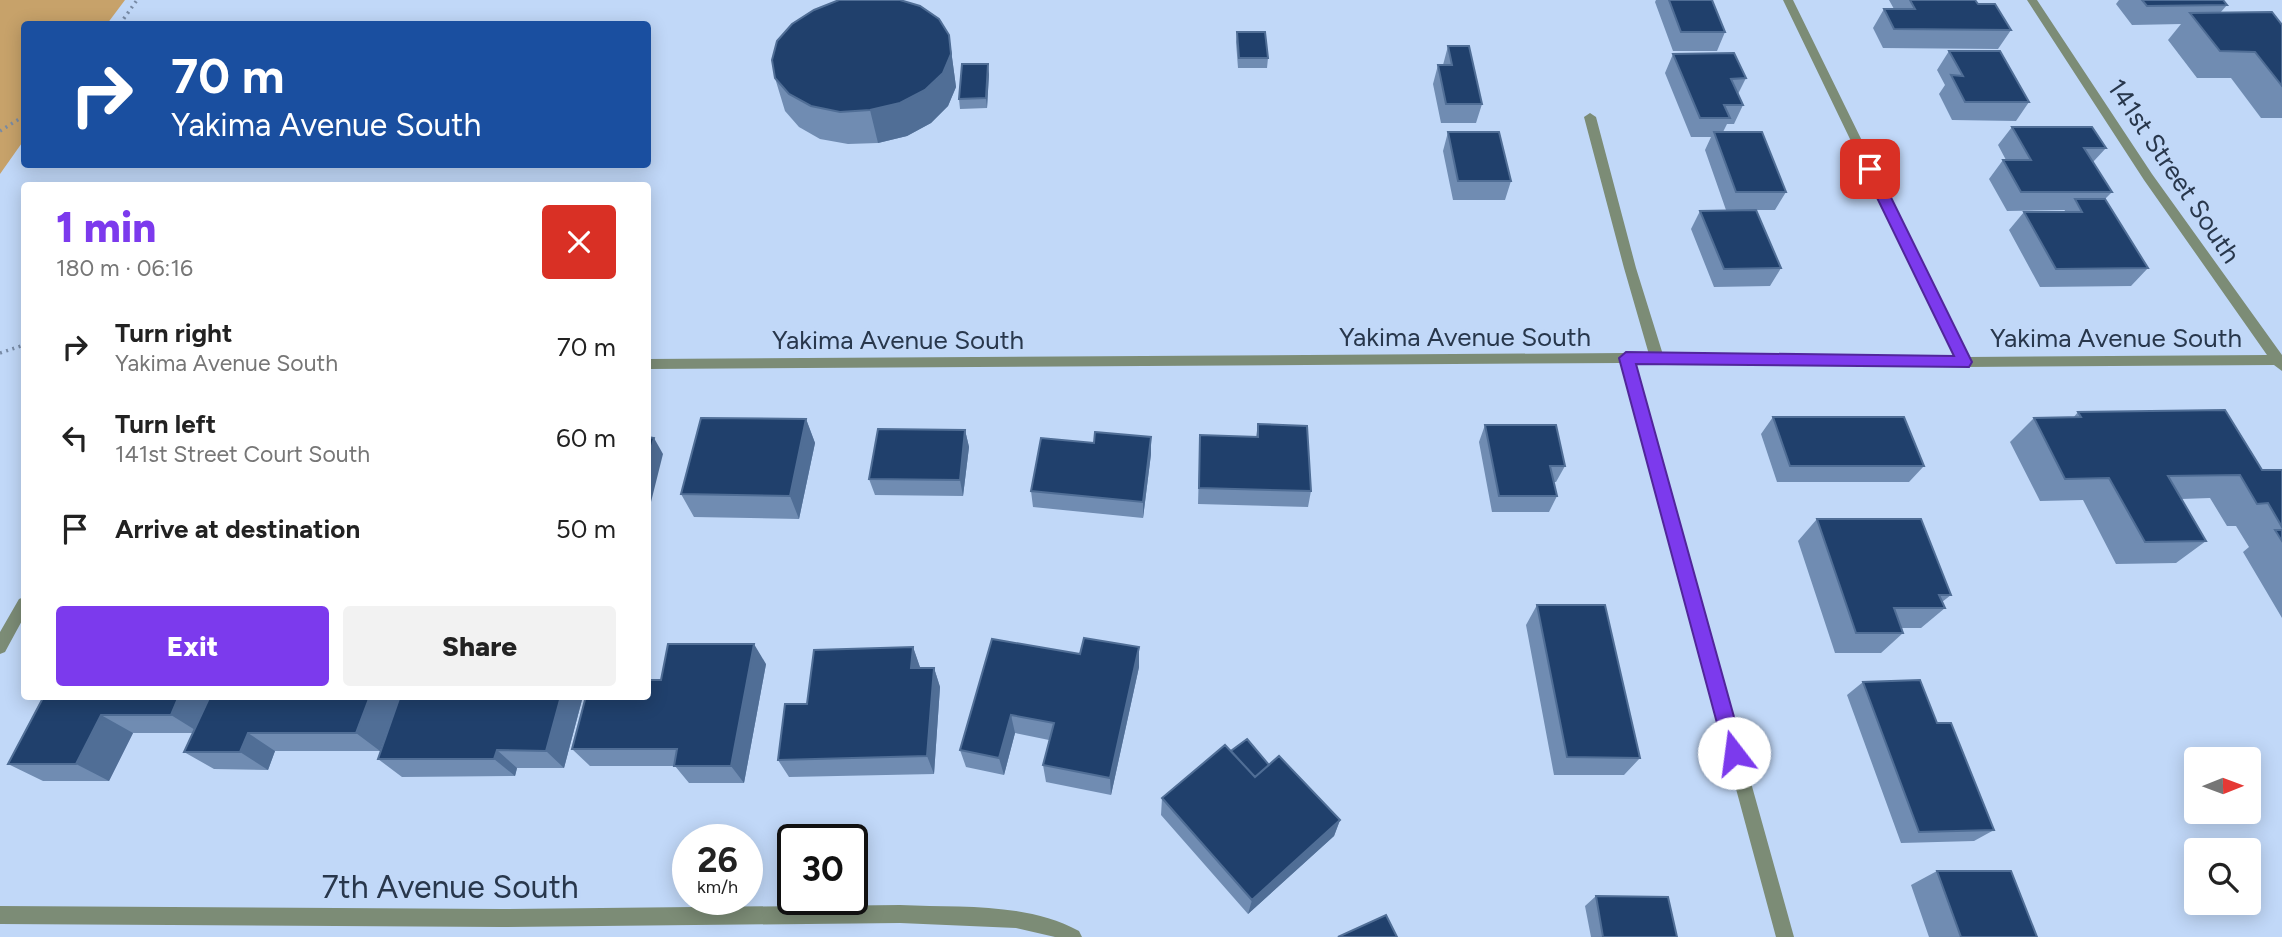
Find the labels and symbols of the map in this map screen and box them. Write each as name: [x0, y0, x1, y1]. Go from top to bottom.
street label: 141st Street South: [2101, 73, 2247, 269]
pin: [1840, 139, 1900, 199]
street label: Yakima Avenue South: [1339, 321, 1591, 353]
street label: Yakima Avenue South: [1990, 322, 2242, 354]
street label: Yakima Avenue South: [772, 324, 1024, 356]
position arrow: [1697, 716, 1771, 790]
north arrow: [2184, 747, 2261, 824]
speed limit sign: 30: [777, 824, 868, 915]
street label: 7th Avenue South: [321, 868, 579, 906]

